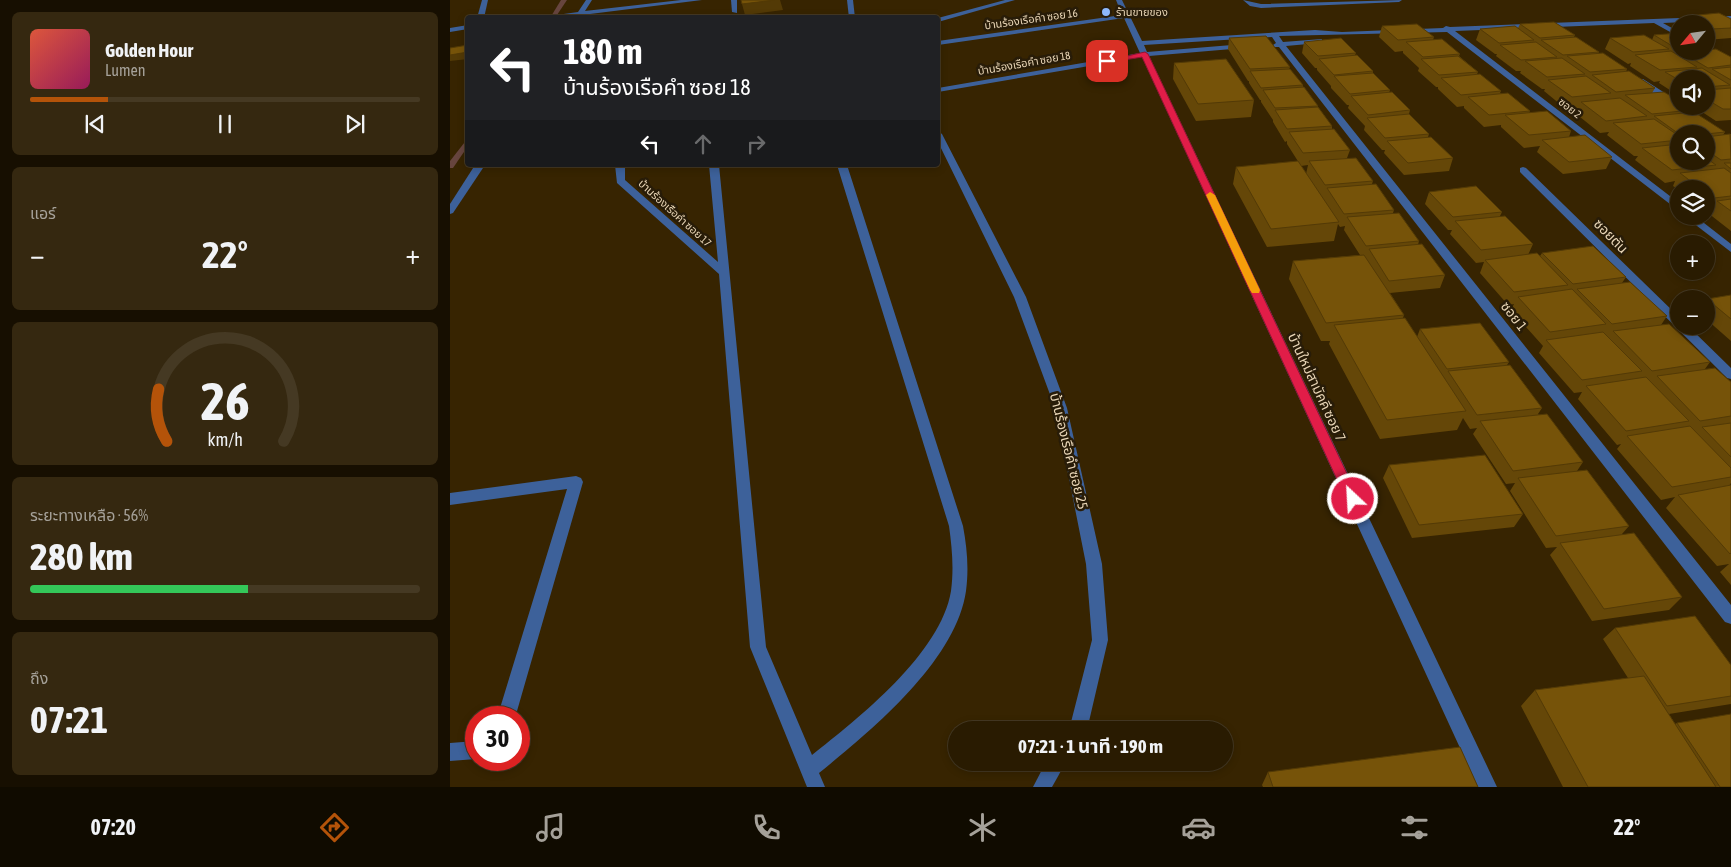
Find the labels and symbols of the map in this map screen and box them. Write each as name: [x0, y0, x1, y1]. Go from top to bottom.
marker: ร้านขายของ: [1100, 6, 1112, 18]
place label: ร้านขายของ: [1116, 6, 1168, 18]
street label: บ้านร้องเรือคำ ซอย 16: [984, 7, 1078, 31]
north arrow: [1670, 15, 1715, 60]
pin: [1086, 40, 1128, 82]
street label: บ้านร้องเรือคำ ซอย 18: [977, 49, 1071, 77]
street label: ซอย 2: [1556, 95, 1584, 121]
street label: บ้านร้องเรือคำ ซอย 17: [636, 177, 714, 249]
street label: ซอยตัน: [1591, 216, 1631, 256]
street label: ซอย 1: [1498, 298, 1530, 334]
street label: บ้านใหม่สามัคคี ซอย 7: [1285, 330, 1349, 444]
street label: บ้านร้องเรือคำ ซอย 25: [1047, 391, 1091, 511]
position arrow: [1326, 472, 1378, 524]
speed limit sign: 30: [465, 706, 530, 771]

